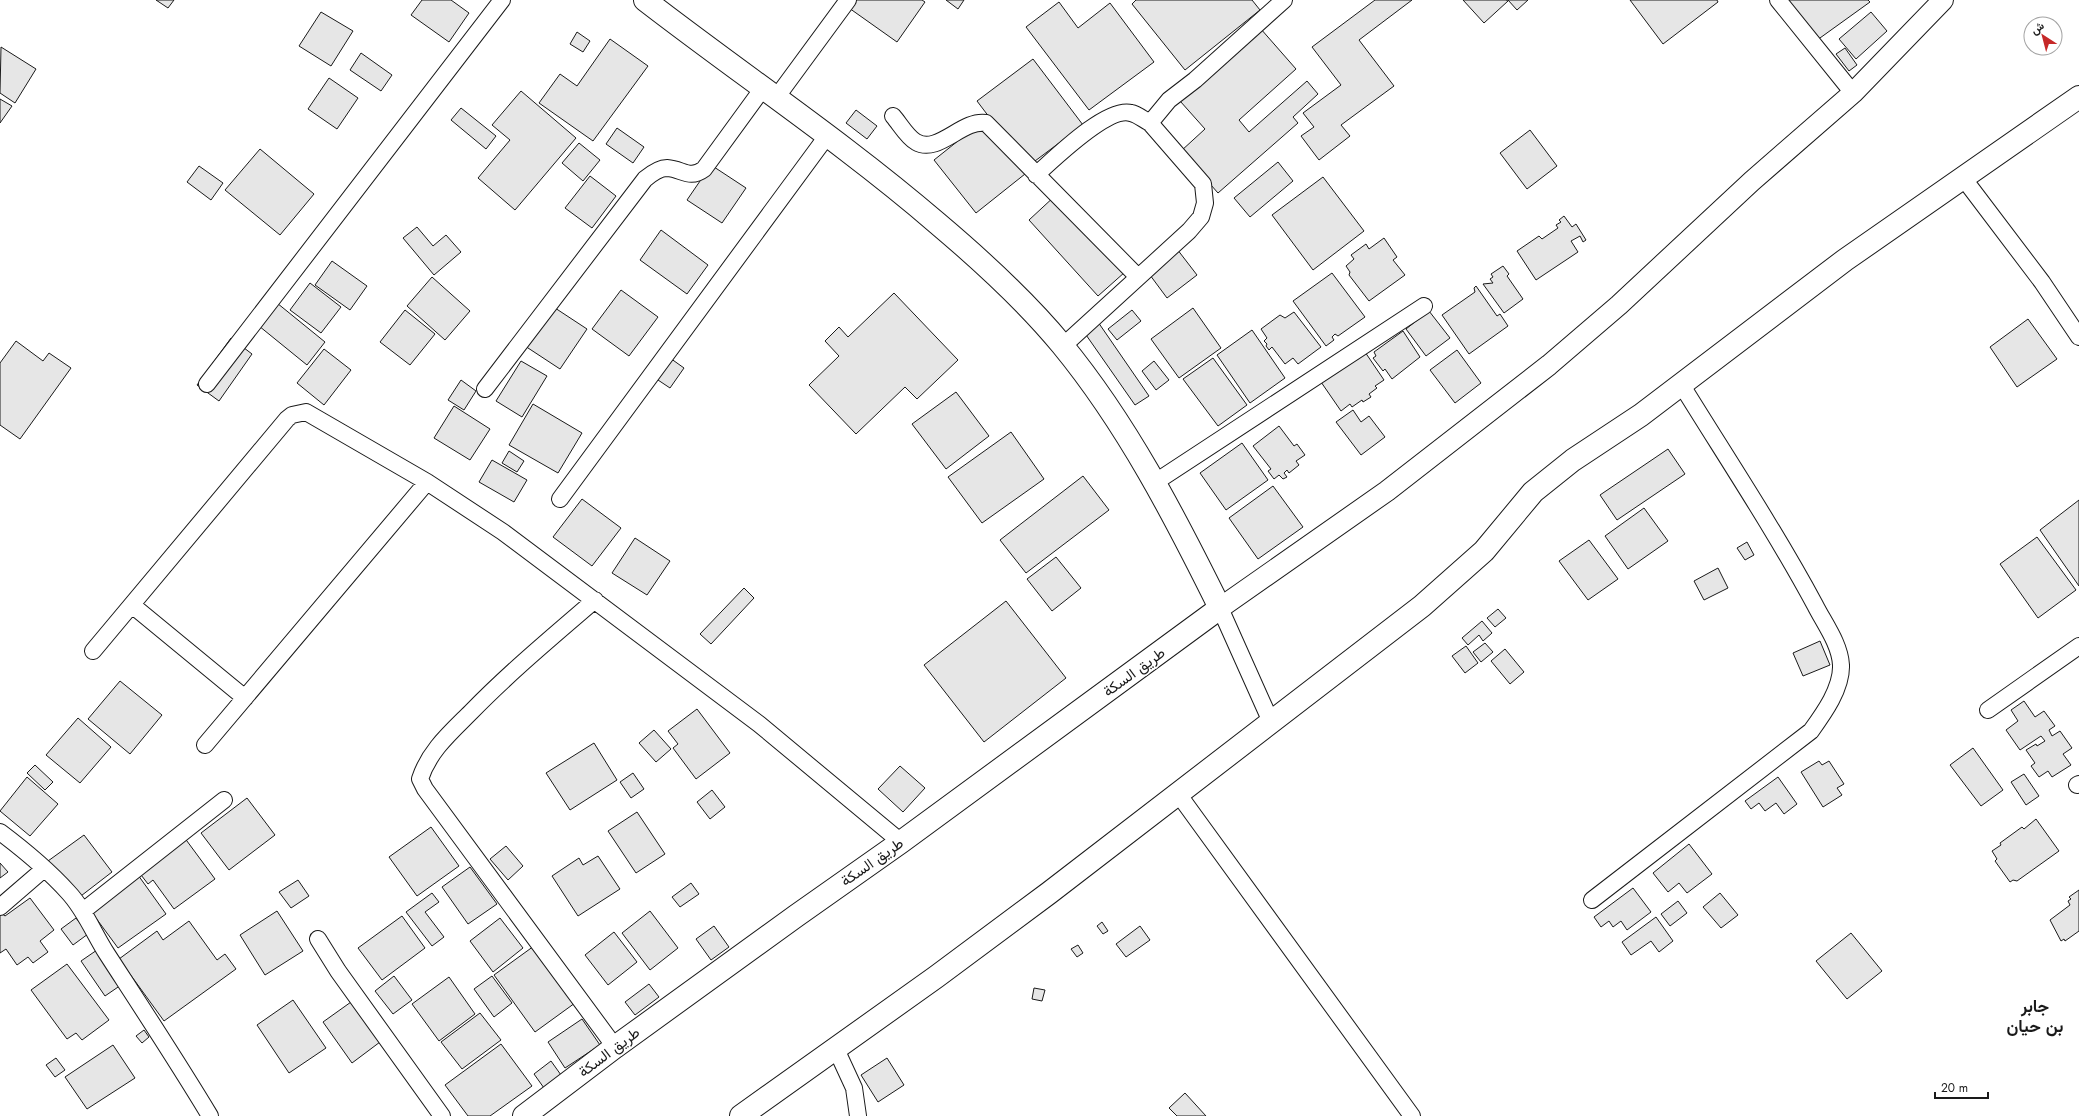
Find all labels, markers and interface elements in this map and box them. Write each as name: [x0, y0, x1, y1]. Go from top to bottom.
north arrow: [2023, 16, 2063, 56]
text: ش: [2027, 18, 2047, 38]
street label: طريق السكة: [1098, 642, 1170, 702]
street label: طريق السكة: [836, 832, 908, 892]
district label: جابر بن حيان: [2007, 994, 2063, 1038]
street label: طريق السكة: [574, 1021, 645, 1083]
scale bar: [1935, 1074, 1988, 1100]
text: 20 m: [1941, 1079, 1968, 1097]

